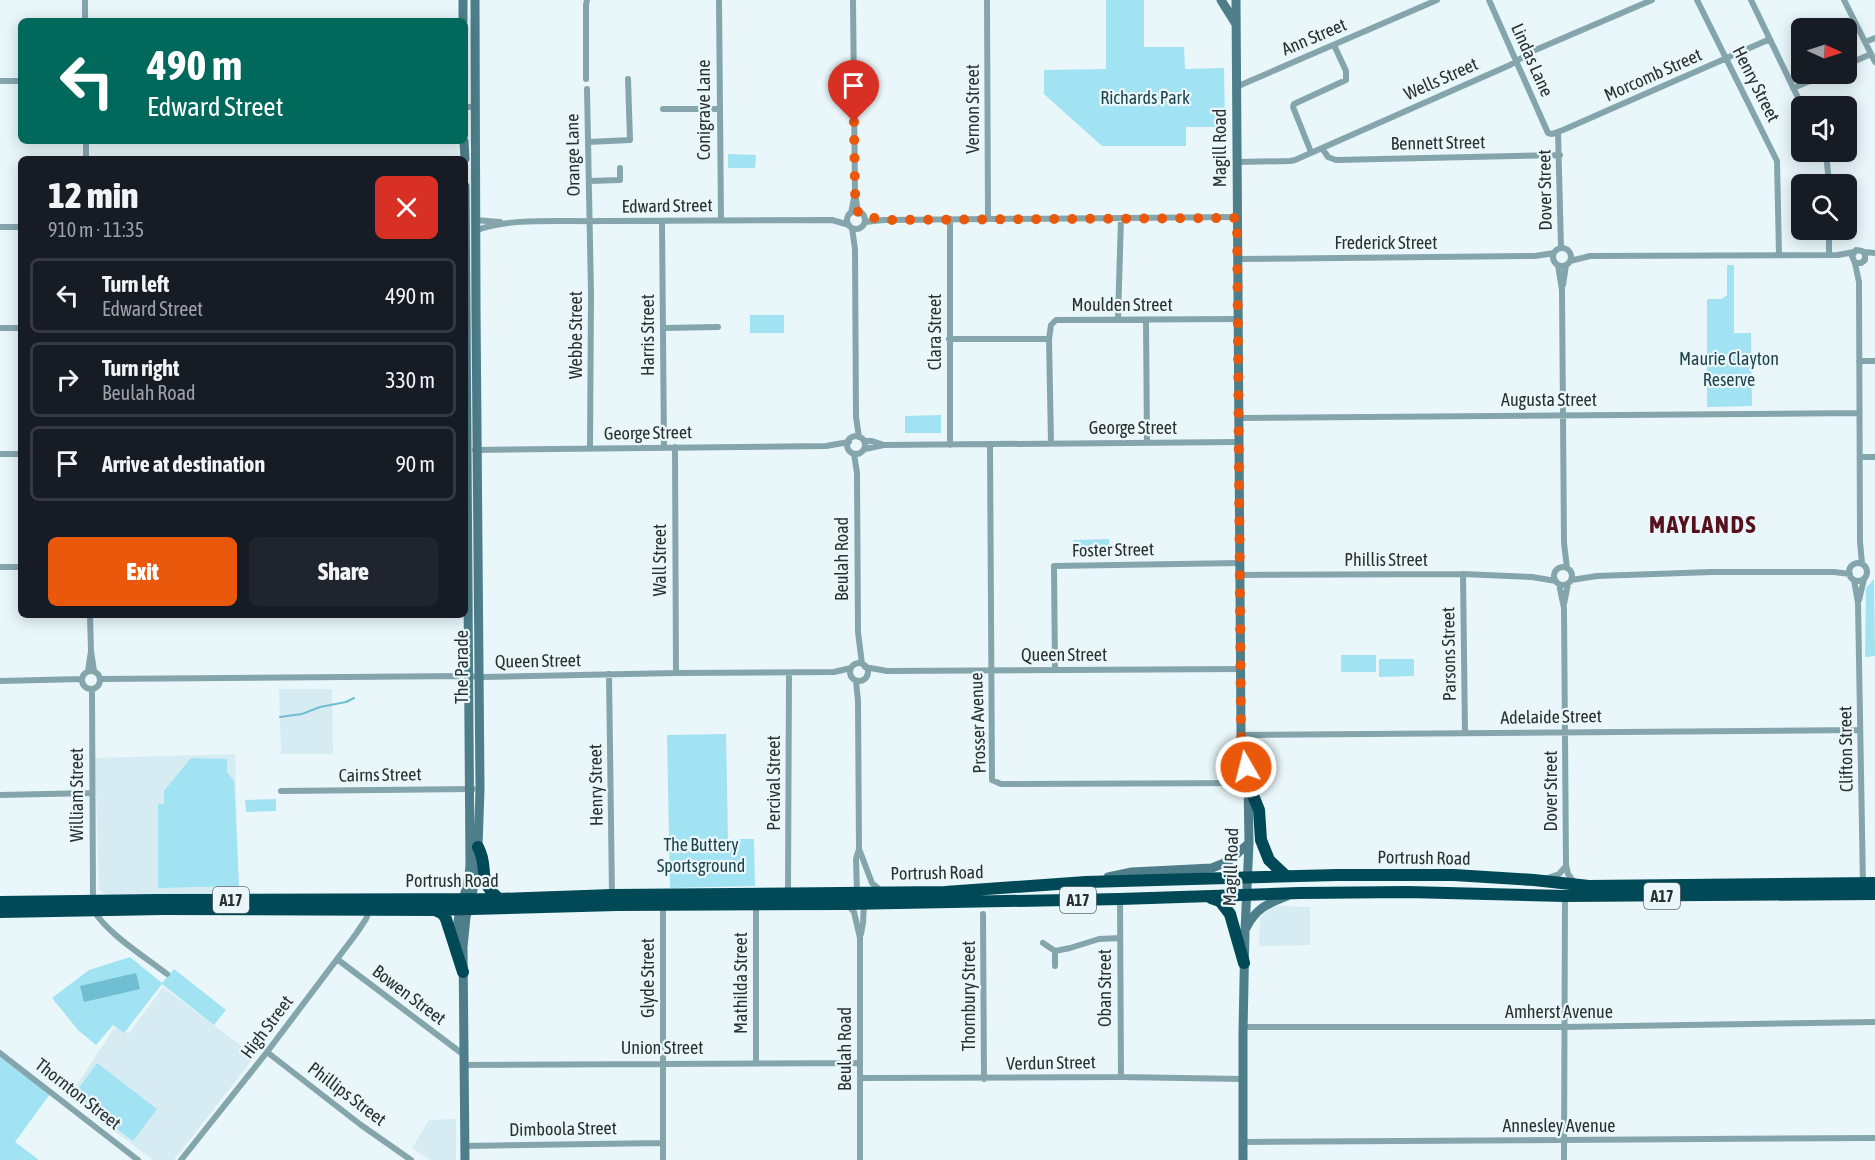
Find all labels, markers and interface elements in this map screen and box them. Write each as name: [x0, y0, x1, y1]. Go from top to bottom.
street label: Ann Street: [1278, 14, 1349, 60]
north arrow: [1791, 18, 1857, 84]
map controls: [1791, 18, 1857, 240]
street label: Lindas Lane: [1507, 20, 1558, 100]
text: 490 m: [147, 41, 242, 89]
icon: left: [48, 42, 126, 120]
street label: Henry Street: [1728, 42, 1784, 125]
street label: Morcomb Street: [1601, 44, 1705, 105]
street label: Wells Street: [1401, 53, 1481, 104]
street label: Conigrave Lane: [693, 60, 714, 160]
pin: [828, 60, 879, 122]
street label: Vernon Street: [962, 64, 983, 154]
icon: arrive: [837, 69, 870, 102]
park label: Richards Park: [1100, 87, 1190, 108]
text: Edward Street: [147, 91, 283, 122]
button: sound: [1791, 96, 1857, 162]
street label: Magill Road: [1209, 109, 1230, 187]
street label: Orange Lane: [561, 113, 584, 197]
street label: Bennett Street: [1390, 131, 1486, 154]
street label: Dover Street: [1533, 149, 1556, 231]
text: 12 min: [48, 174, 138, 216]
button: search: [1791, 174, 1857, 240]
button: close: [375, 176, 438, 239]
street label: Edward Street: [621, 194, 713, 217]
text: 910 m · 11:35: [48, 218, 144, 241]
street label: Frederick Street: [1335, 232, 1437, 253]
text: Turn left: [102, 271, 169, 297]
icon: left: [51, 279, 84, 312]
text: 490 m: [385, 283, 435, 309]
street label: Webbe Street: [565, 291, 586, 379]
street label: Harris Street: [637, 294, 658, 376]
street label: Clara Street: [924, 294, 945, 370]
street label: Moulden Street: [1071, 294, 1173, 315]
text: Edward Street: [102, 297, 203, 320]
park label: Maurie Clayton Reserve: [1679, 348, 1779, 390]
text: Turn right: [102, 355, 179, 381]
icon: right: [51, 363, 84, 396]
text: 330 m: [385, 367, 435, 393]
text: Beulah Road: [102, 381, 195, 404]
street label: Augusta Street: [1501, 389, 1597, 410]
street label: George Street: [1089, 417, 1177, 438]
street label: George Street: [604, 421, 692, 444]
icon: arrive: [51, 447, 84, 480]
text: Arrive at destination: [102, 451, 265, 477]
text: 90 m: [395, 451, 435, 477]
district label: MAYLANDS: [1649, 511, 1757, 538]
street label: Beulah Road: [831, 517, 852, 601]
street label: Wall Street: [649, 524, 670, 596]
button: Exit: [48, 537, 237, 606]
button: Share: [249, 537, 438, 606]
street label: Foster Street: [1072, 538, 1154, 561]
street label: Phillis Street: [1344, 549, 1428, 570]
street label: Parsons Street: [1437, 607, 1460, 701]
street label: The Parade: [451, 630, 472, 704]
street label: Queen Street: [1021, 644, 1107, 665]
street label: Queen Street: [495, 649, 581, 672]
street label: Prosser Avenue: [965, 672, 990, 774]
street label: Adelaide Street: [1500, 705, 1602, 728]
street label: Clifton Street: [1834, 706, 1857, 792]
street label: Percival Street: [763, 735, 784, 831]
position arrow: [1214, 735, 1278, 799]
street label: Henry Street: [584, 744, 607, 826]
street label: William Street: [66, 748, 87, 842]
street label: Dover Street: [1540, 750, 1561, 832]
street label: Cairns Street: [338, 763, 422, 786]
street label: Magill Road: [1219, 827, 1242, 907]
park label: The Buttery Sportsground: [657, 834, 745, 876]
street label: Portrush Road: [1377, 846, 1471, 869]
street label: Portrush Road: [890, 861, 984, 884]
street label: Portrush Road: [405, 870, 499, 891]
road number: A17: [1644, 883, 1680, 909]
road number: A17: [213, 887, 249, 913]
road number: A17: [1060, 887, 1096, 913]
street label: Mathilda Street: [730, 932, 751, 1034]
street label: Glyde Street: [637, 938, 658, 1018]
street label: Thornbury Street: [958, 941, 979, 1051]
street label: Oban Street: [1094, 949, 1115, 1027]
street label: Bowen Street: [369, 960, 450, 1029]
street label: High Street: [236, 991, 297, 1062]
street label: Amherst Avenue: [1505, 1001, 1613, 1022]
street label: Beulah Road: [834, 1007, 855, 1091]
street label: Union Street: [621, 1037, 703, 1058]
street label: Verdun Street: [1006, 1051, 1096, 1074]
street label: Thornton Street: [31, 1054, 125, 1134]
street label: Phillips Street: [304, 1057, 390, 1130]
street label: Annesley Avenue: [1502, 1115, 1616, 1136]
street label: Dimboola Street: [509, 1117, 617, 1140]

